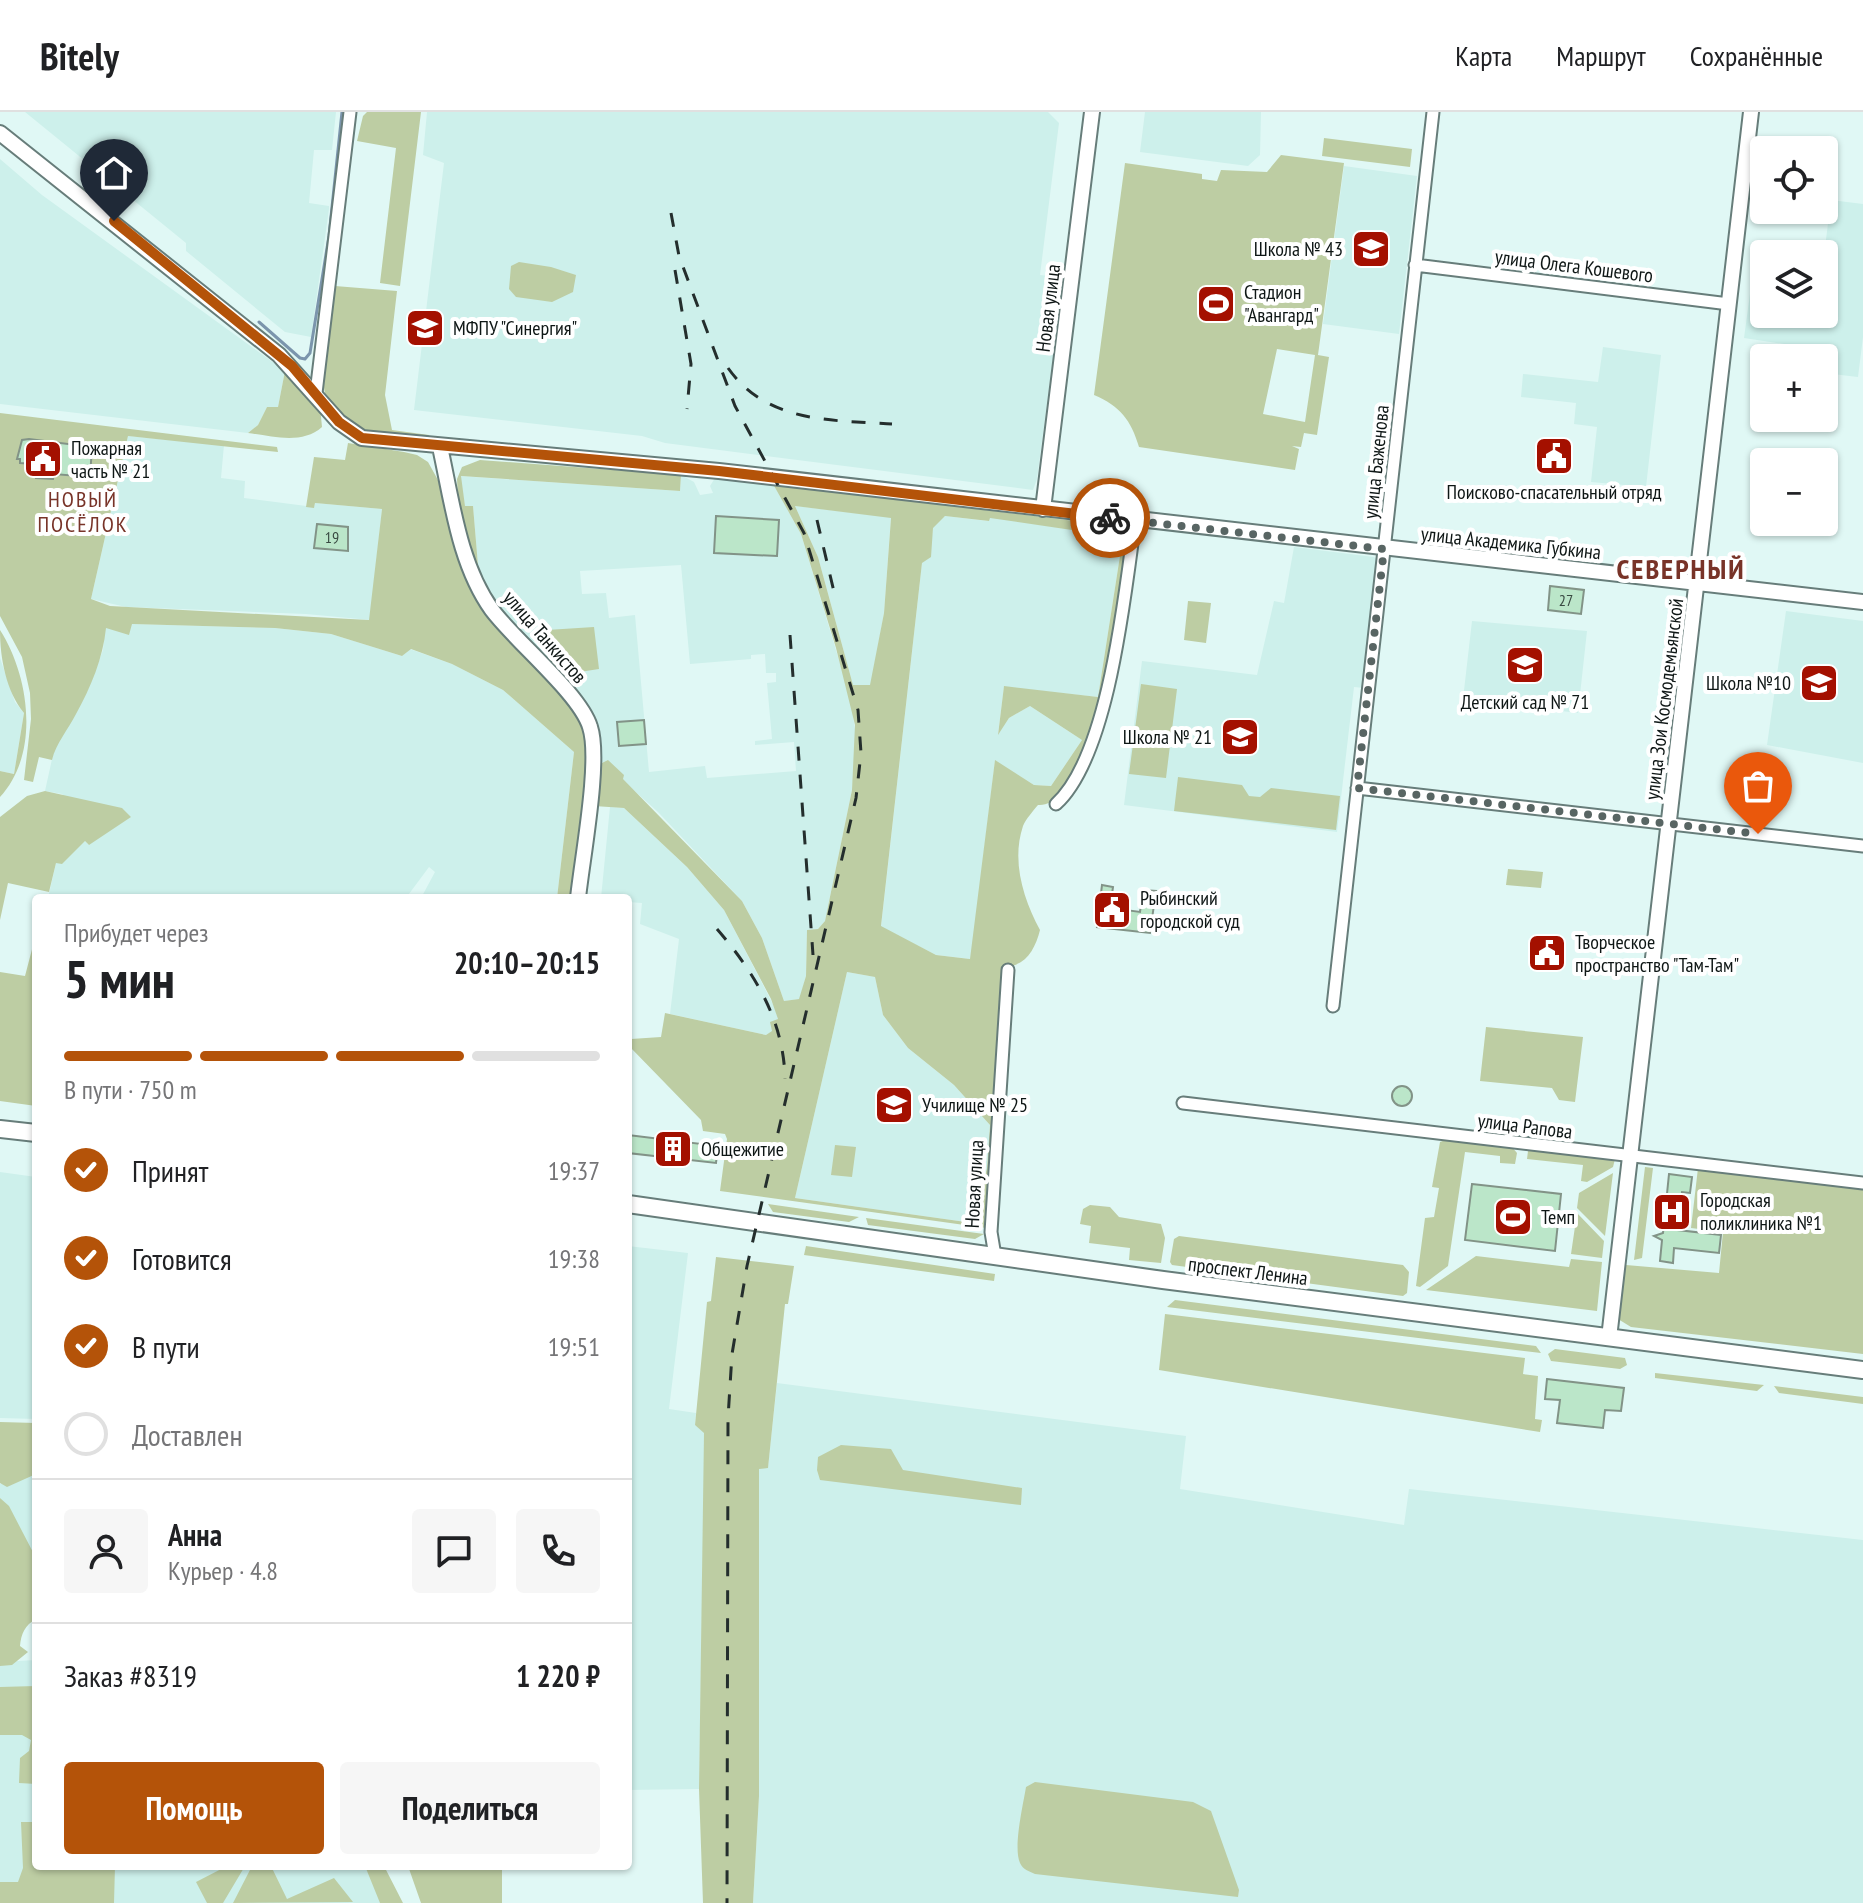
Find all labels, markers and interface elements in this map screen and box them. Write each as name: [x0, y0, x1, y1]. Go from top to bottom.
text: Bitely: [40, 31, 119, 80]
text: Карта: [1455, 37, 1512, 74]
text: Маршрут: [1556, 37, 1646, 74]
text: Сохранённые: [1690, 37, 1823, 74]
map controls: [1750, 136, 1838, 536]
button: locate: [1750, 136, 1838, 224]
pin: [80, 139, 148, 221]
icon: home: [92, 151, 136, 195]
school or university icon: Школа № 43: [1350, 228, 1392, 270]
place label: Школа № 43: [1254, 236, 1343, 262]
button: layers: [1750, 240, 1838, 328]
street label: улица Олега Кошевого: [1494, 243, 1654, 289]
street label: Новая улица: [1030, 263, 1066, 353]
place label: Стадион "Авангард": [1244, 279, 1319, 328]
sports icon: Стадион "Авангард": [1195, 283, 1237, 325]
school or university icon: МФПУ "Синергия": [404, 307, 446, 349]
place label: МФПУ "Синергия": [453, 315, 577, 341]
button: +: [1750, 344, 1838, 432]
street label: улица Баженова: [1357, 404, 1395, 520]
place label: Пожарная часть № 21: [71, 435, 150, 484]
public building icon: Поисково-спасательный отряд: [1533, 435, 1575, 477]
public building icon: Пожарная часть № 21: [22, 438, 64, 480]
button: −: [1750, 448, 1838, 536]
courier: [1070, 478, 1150, 558]
place label: Поисково-спасательный отряд: [1447, 479, 1662, 505]
district label: НОВЫЙ ПОСЁЛОК: [37, 485, 129, 538]
icon: bike: [1088, 496, 1132, 540]
street label: улица Академика Губкина: [1420, 521, 1602, 565]
house number: 19: [325, 527, 339, 547]
district label: СЕВЕРНЫЙ: [1617, 550, 1745, 587]
street label: улица Танкистов: [498, 585, 592, 689]
house number: 27: [1559, 590, 1573, 610]
street label: улица Зои Космодемьянской: [1639, 597, 1689, 801]
school or university icon: Детский сад № 71: [1504, 644, 1546, 686]
school or university icon: Школа №10: [1798, 662, 1840, 704]
place label: Школа №10: [1706, 670, 1791, 696]
place label: Детский сад № 71: [1461, 689, 1589, 715]
school or university icon: Школа № 21: [1219, 716, 1261, 758]
place label: Школа № 21: [1123, 724, 1212, 750]
pin: [1724, 752, 1792, 834]
icon: bag: [1736, 764, 1780, 808]
place label: Рыбинский городской суд: [1140, 885, 1240, 934]
public building icon: Рыбинский городской суд: [1091, 889, 1133, 931]
text: Прибудет через: [64, 916, 208, 949]
place label: Творческое пространство "Там-Там": [1575, 929, 1739, 978]
public building icon: Творческое пространство "Там-Там": [1526, 932, 1568, 974]
text: 20:10–20:15: [454, 943, 600, 982]
text: 5 мин: [64, 945, 175, 1012]
text: В пути · 750 m: [64, 1073, 197, 1106]
school or university icon: Училище № 25: [873, 1084, 915, 1126]
place label: Училище № 25: [922, 1092, 1028, 1118]
street label: улица Рапова: [1476, 1107, 1574, 1145]
building icon: Общежитие: [652, 1128, 694, 1170]
place label: Общежитие: [701, 1136, 784, 1162]
street label: Новая улица: [959, 1139, 989, 1229]
icon: check: [64, 1148, 108, 1192]
text: Принят: [132, 1151, 208, 1190]
text: 19:37: [548, 1154, 600, 1187]
place label: Городская поликлиника №1: [1700, 1187, 1822, 1236]
hospital icon: Городская поликлиника №1: [1651, 1191, 1693, 1233]
sports icon: Темп: [1492, 1196, 1534, 1238]
place label: Темп: [1541, 1204, 1575, 1230]
icon: check: [64, 1236, 108, 1280]
text: Готовится: [132, 1239, 232, 1278]
text: 19:38: [548, 1242, 600, 1275]
street label: проспект Ленина: [1187, 1251, 1309, 1291]
icon: check: [64, 1324, 108, 1368]
text: В пути: [132, 1327, 200, 1366]
text: 19:51: [548, 1330, 600, 1363]
text: Доставлен: [132, 1415, 242, 1454]
button: person: [64, 1509, 148, 1593]
button: chat: [412, 1509, 496, 1593]
button: phone: [516, 1509, 600, 1593]
text: Анна: [168, 1515, 222, 1554]
text: Курьер · 4.8: [168, 1554, 278, 1587]
text: Заказ #8319: [64, 1656, 197, 1695]
text: 1 220 ₽: [516, 1656, 600, 1695]
button: Помощь: [64, 1762, 324, 1854]
button: Поделиться: [340, 1762, 600, 1854]

